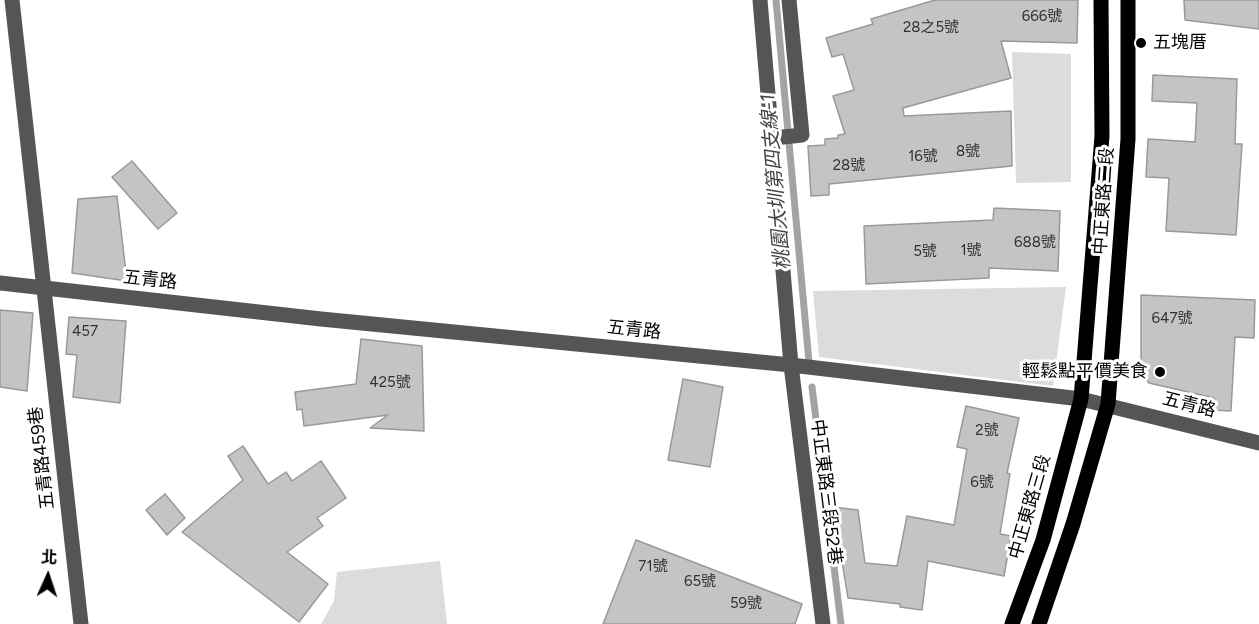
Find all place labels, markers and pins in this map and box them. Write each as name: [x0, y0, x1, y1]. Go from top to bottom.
place label: 五塊厝: [1153, 32, 1207, 54]
marker: 五塊厝: [1134, 36, 1148, 50]
place label: 輕鬆點平價美食: [1022, 361, 1148, 383]
marker: 輕鬆點平價美食: [1153, 365, 1167, 379]

